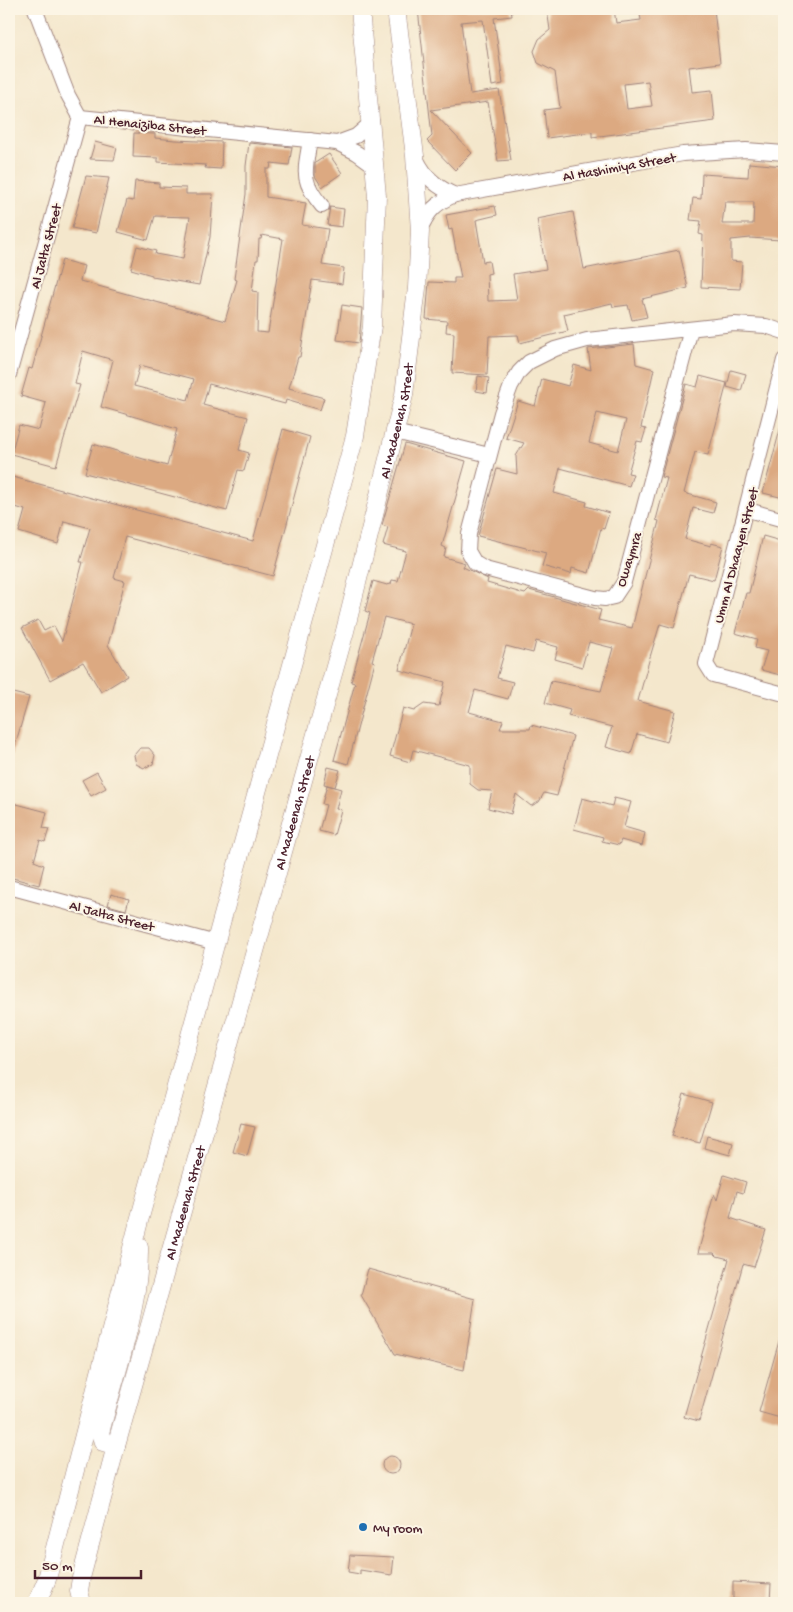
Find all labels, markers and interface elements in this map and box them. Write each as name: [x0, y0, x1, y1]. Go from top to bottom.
street label: Al Henaiziba Street: [93, 112, 208, 141]
street label: Al Hashimiya Street: [562, 150, 679, 187]
street label: Al Jalta Street: [28, 201, 67, 291]
street label: Al Madeenah Street: [377, 361, 419, 481]
street label: Umm Al Dhaayen Street: [711, 485, 764, 625]
street label: Owaymra: [614, 529, 648, 589]
street label: Al Madeenah Street: [272, 753, 321, 872]
street label: Al Jalta Street: [67, 898, 157, 937]
street label: Al Madeenah Street: [163, 1143, 211, 1262]
marker: My room: [357, 1521, 369, 1533]
place label: My room: [373, 1521, 422, 1538]
scale bar: [35, 1547, 141, 1579]
text: 50 m: [42, 1558, 73, 1576]

